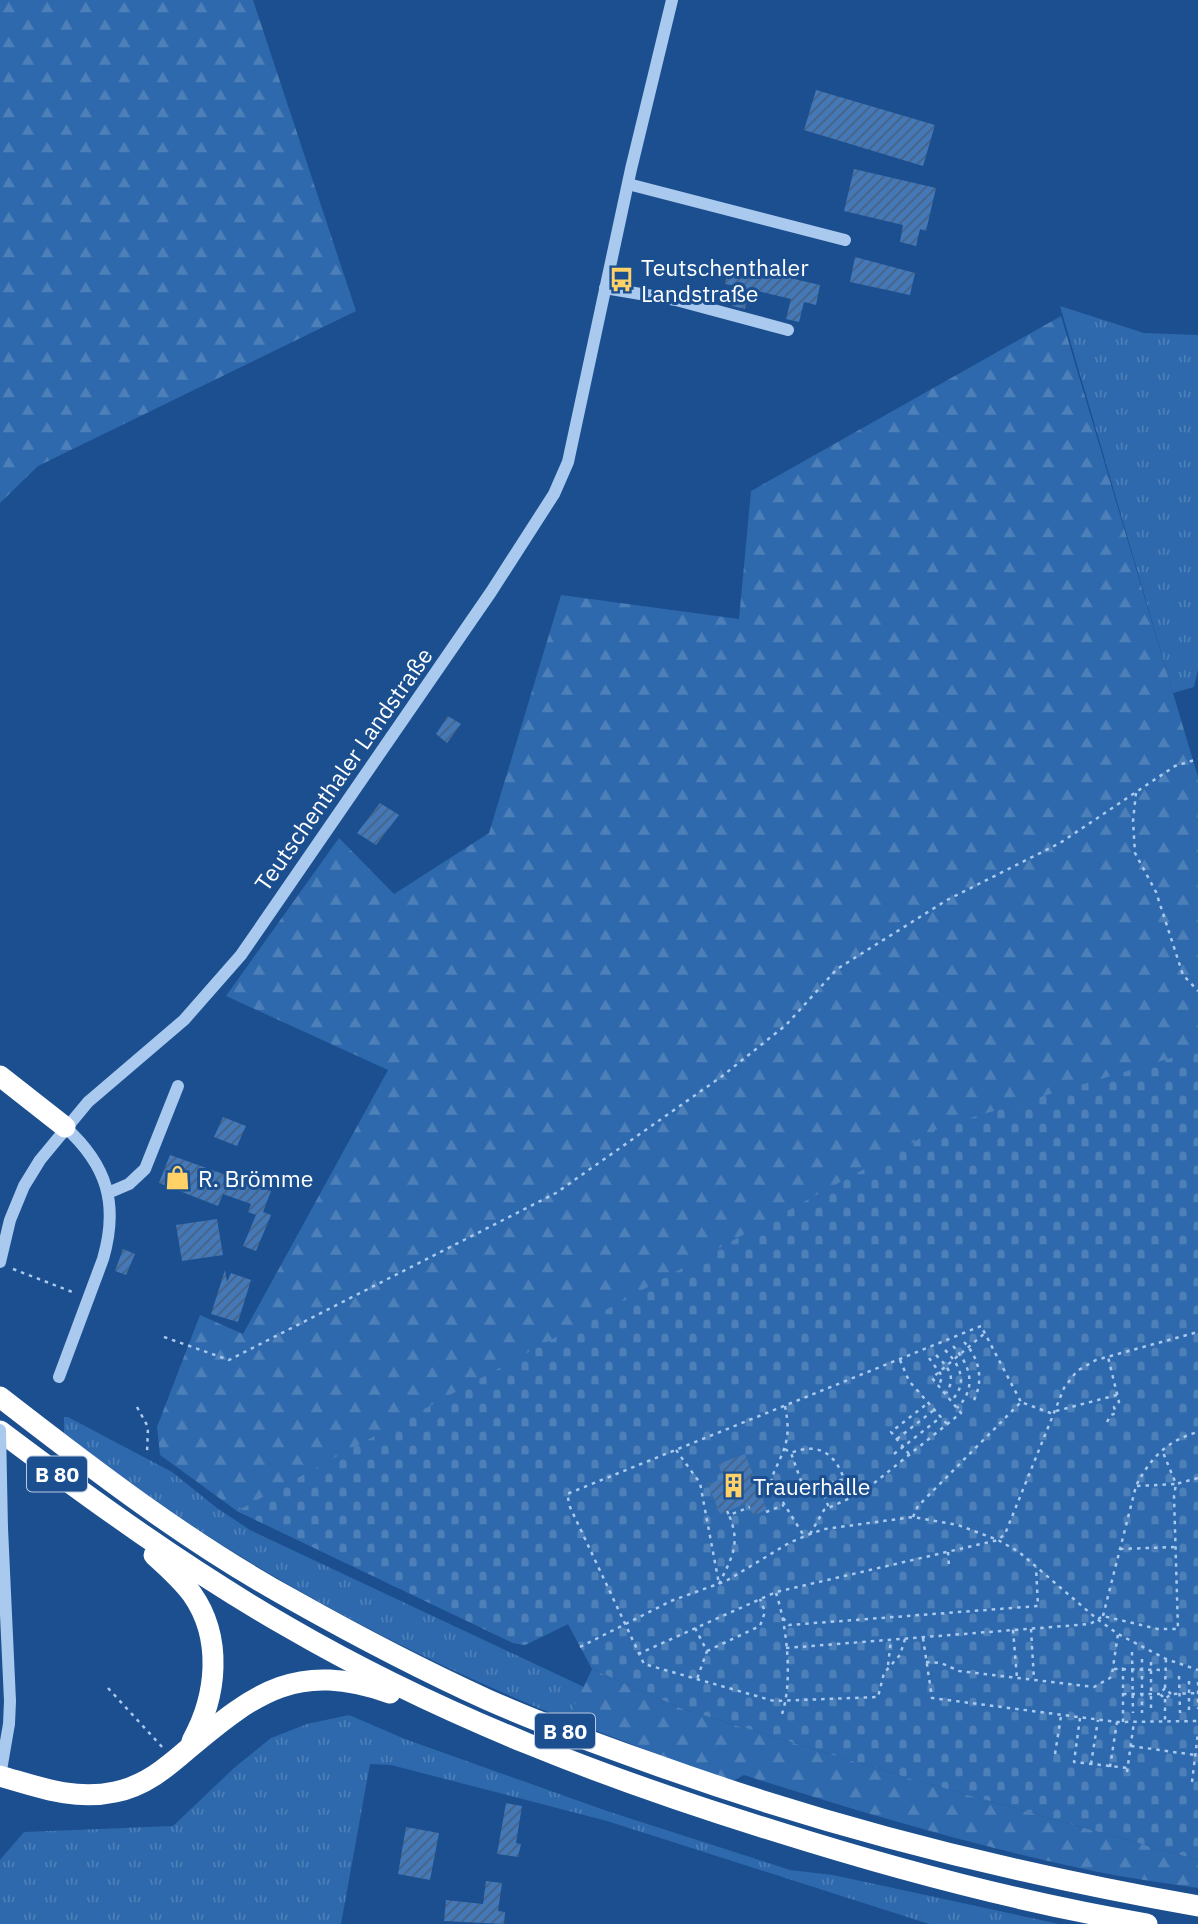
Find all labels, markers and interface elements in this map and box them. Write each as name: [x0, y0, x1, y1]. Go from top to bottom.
place label: Teutschenthaler Landstraße: [641, 252, 809, 308]
bus stop icon: Teutschenthaler Landstraße: [607, 266, 635, 294]
street label: Teutschenthaler Landstraße: [247, 641, 439, 897]
place label: R. Brömme: [198, 1163, 313, 1193]
shop icon: R. Brömme: [164, 1164, 192, 1192]
road number: B 80: [27, 1456, 87, 1492]
place label: Trauerhalle: [753, 1471, 870, 1501]
building icon: Trauerhalle: [719, 1472, 747, 1500]
road number: B 80: [535, 1714, 595, 1748]

